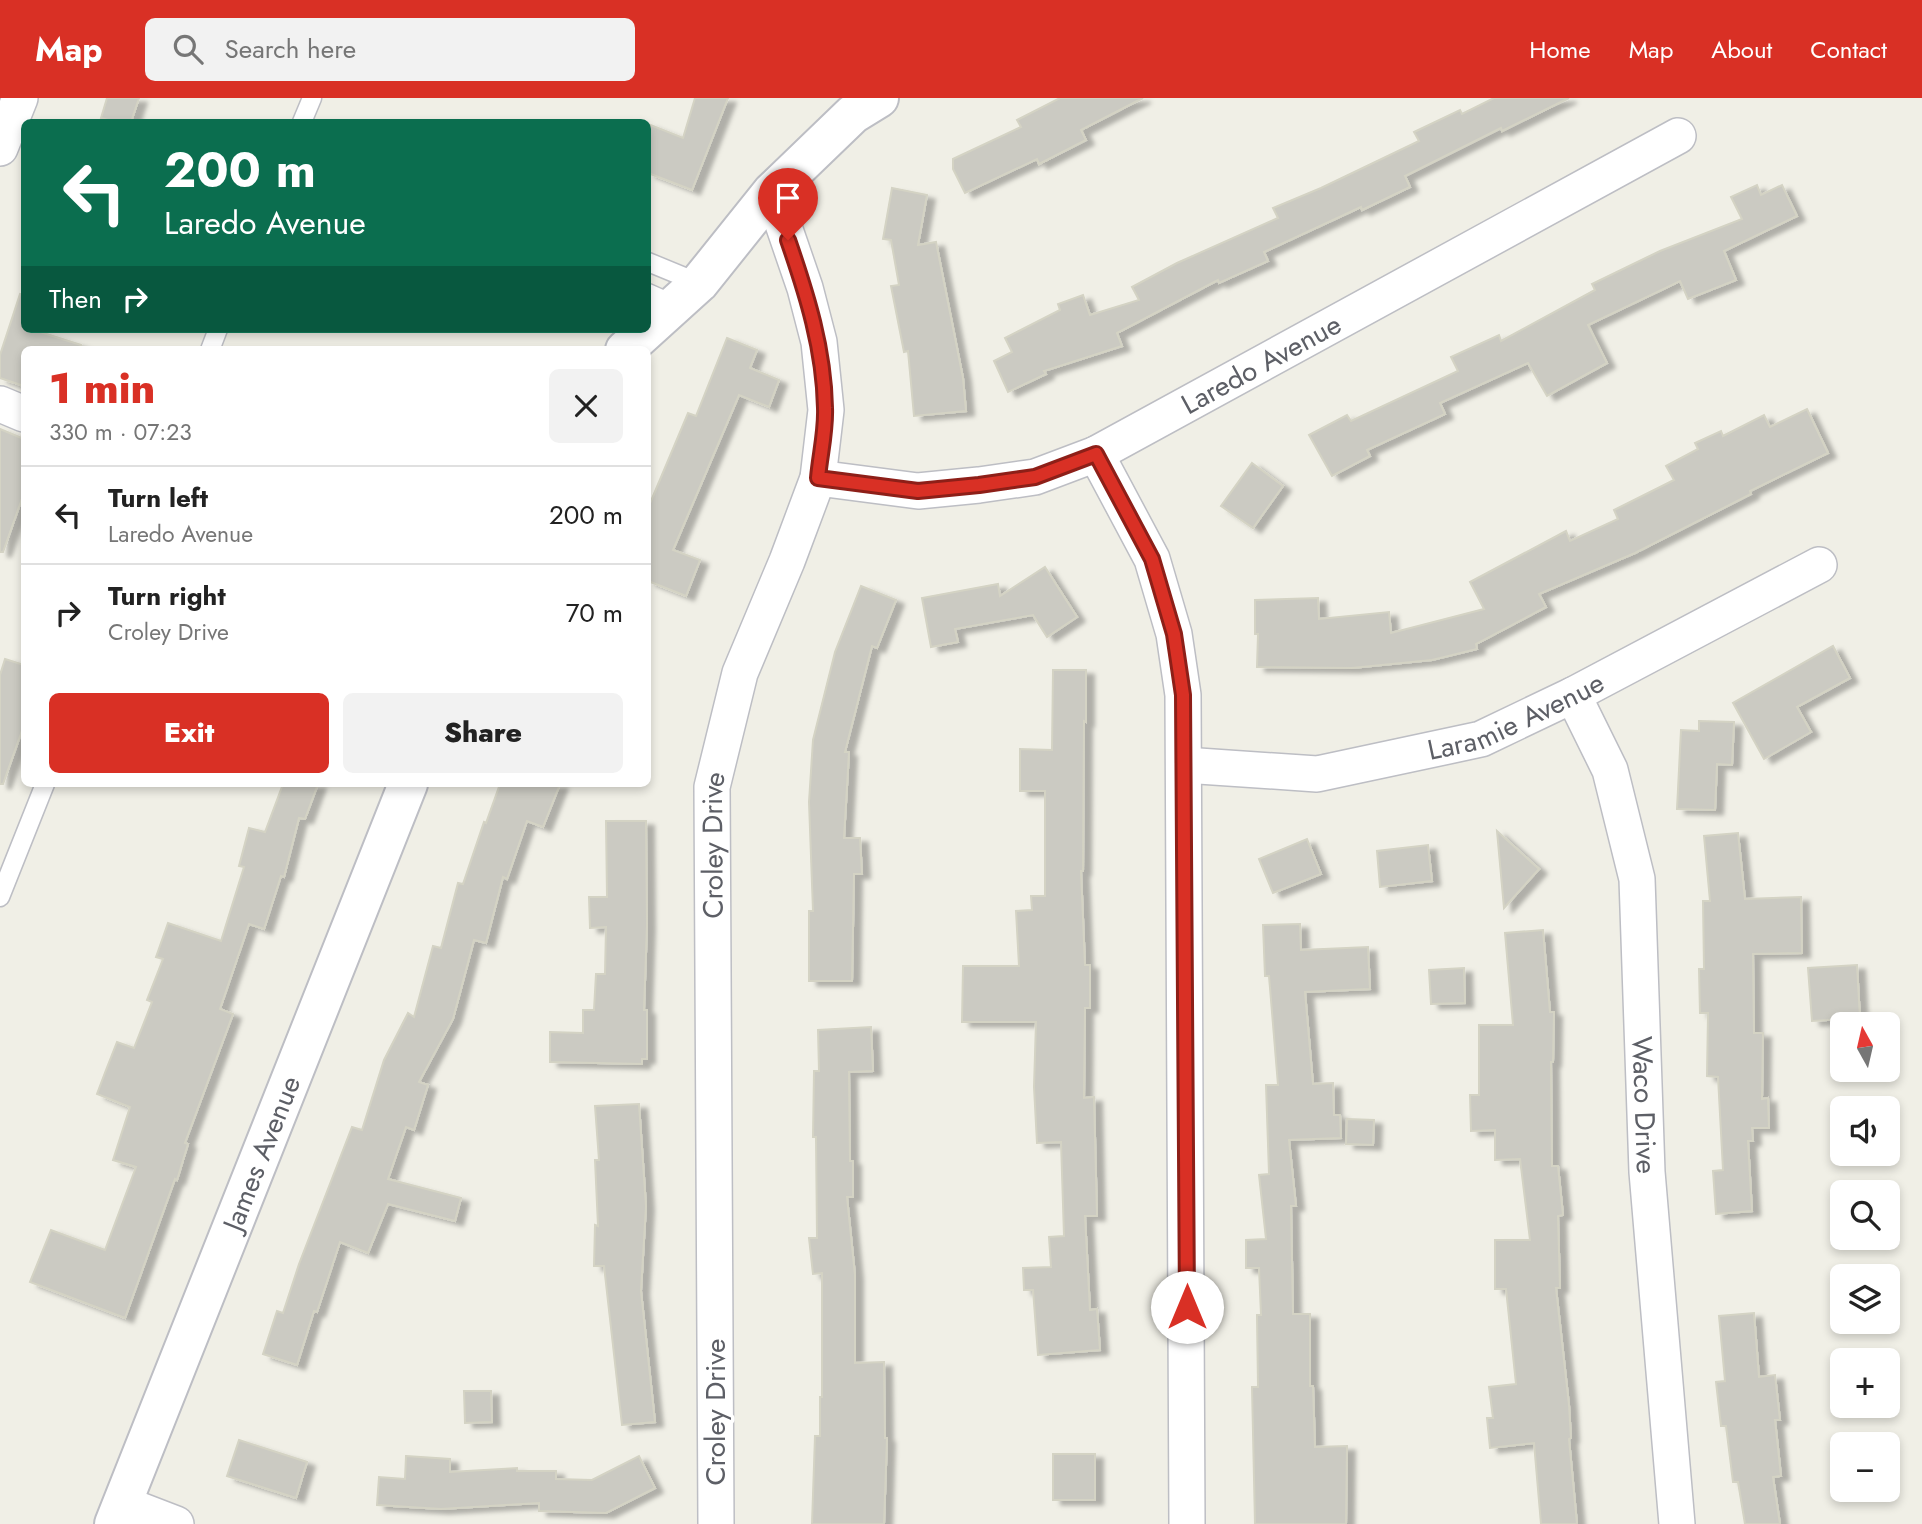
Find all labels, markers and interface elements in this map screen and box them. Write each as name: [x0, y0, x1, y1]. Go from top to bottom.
search box: [145, 18, 635, 81]
text: Map: [35, 26, 103, 73]
icon: search: [169, 30, 207, 68]
text: Search here: [225, 30, 356, 68]
text: Home: [1529, 32, 1591, 67]
text: Map: [1629, 32, 1673, 67]
text: About: [1711, 32, 1772, 67]
text: Contact: [1810, 32, 1887, 67]
text: 200 m: [164, 135, 316, 205]
icon: left: [49, 147, 140, 238]
pin: [758, 168, 818, 240]
icon: arrive: [769, 179, 807, 217]
text: Laredo Avenue: [164, 200, 366, 246]
text: Then: [49, 280, 102, 318]
icon: right: [116, 280, 154, 318]
street label: Laredo Avenue: [1174, 303, 1348, 424]
text: 1 min: [49, 358, 155, 419]
button: close: [549, 369, 623, 443]
text: 330 m · 07:23: [49, 415, 192, 449]
text: Turn left: [108, 479, 208, 517]
icon: left: [49, 496, 87, 534]
text: 200 m: [549, 496, 623, 534]
text: Laredo Avenue: [108, 517, 253, 551]
text: Turn right: [108, 577, 226, 615]
icon: right: [49, 594, 87, 632]
text: 70 m: [566, 594, 623, 632]
text: Croley Drive: [108, 615, 229, 649]
street label: Laramie Avenue: [1424, 662, 1611, 770]
button: Exit: [49, 693, 329, 773]
button: Share: [343, 693, 623, 773]
street label: Croley Drive: [691, 767, 736, 919]
north arrow: [1830, 1012, 1900, 1082]
map controls: [1830, 1012, 1900, 1502]
street label: Waco Drive: [1622, 1035, 1668, 1174]
street label: James Avenue: [211, 1070, 311, 1240]
button: sound: [1830, 1096, 1900, 1166]
button: search: [1830, 1180, 1900, 1250]
button: layers: [1830, 1264, 1900, 1334]
position arrow: [1150, 1270, 1224, 1344]
street label: Croley Drive: [695, 1338, 736, 1486]
button: +: [1830, 1348, 1900, 1418]
button: −: [1830, 1432, 1900, 1502]

